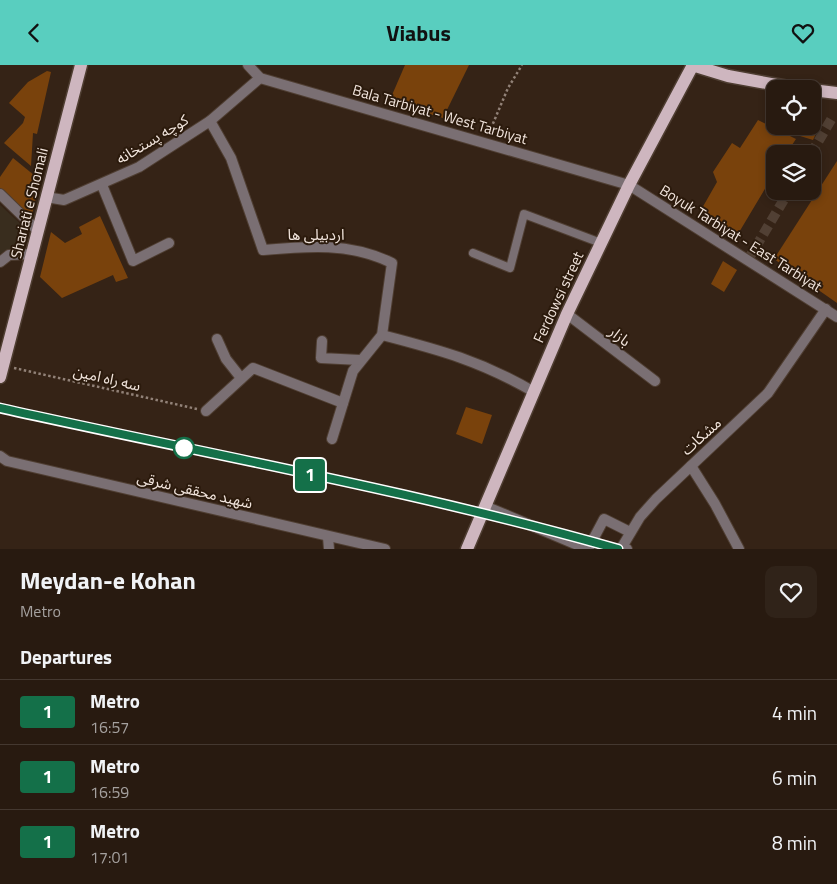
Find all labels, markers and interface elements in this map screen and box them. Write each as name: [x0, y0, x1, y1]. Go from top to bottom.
text: Viabus: [386, 16, 451, 50]
icon: back: [20, 19, 48, 47]
icon: heart: [789, 19, 817, 47]
street label: Bala Tarbiyat - West Tarbiyat: [350, 78, 531, 150]
map controls: [766, 80, 821, 200]
button: locate: [766, 80, 821, 135]
street label: کوچه پستخانه: [111, 108, 193, 170]
street label: Shariati e Shomali: [4, 145, 54, 261]
button: layers: [766, 145, 821, 200]
street label: Boyuk Tarbiyat - East Tarbiyat: [655, 178, 827, 298]
street label: اردبیلی ها: [287, 223, 345, 246]
street label: Ferdowsi street: [527, 247, 590, 347]
street label: بازار: [603, 319, 636, 352]
street label: سه راه امین: [71, 359, 143, 397]
street label: مشکات: [676, 412, 726, 460]
unlabelled marker: [173, 437, 195, 459]
line badge: 1: [294, 459, 326, 491]
text: 1: [305, 461, 315, 488]
street label: شهید محققی شرقی: [135, 466, 255, 515]
text: Meydan-e Kohan: [20, 562, 196, 598]
button: heart: [765, 566, 817, 618]
text: Metro: [20, 599, 61, 623]
text: Departures: [20, 642, 112, 671]
text: Metro: [90, 686, 140, 715]
text: 1: [42, 698, 53, 725]
text: 4 min: [772, 698, 817, 727]
text: 16:57: [90, 715, 129, 739]
text: Metro: [90, 751, 140, 780]
text: 1: [42, 763, 53, 790]
text: 6 min: [772, 763, 817, 792]
text: 16:59: [90, 780, 129, 804]
text: Metro: [90, 816, 140, 845]
text: 1: [42, 828, 53, 855]
text: 8 min: [772, 828, 817, 857]
text: 17:01: [90, 845, 129, 869]

